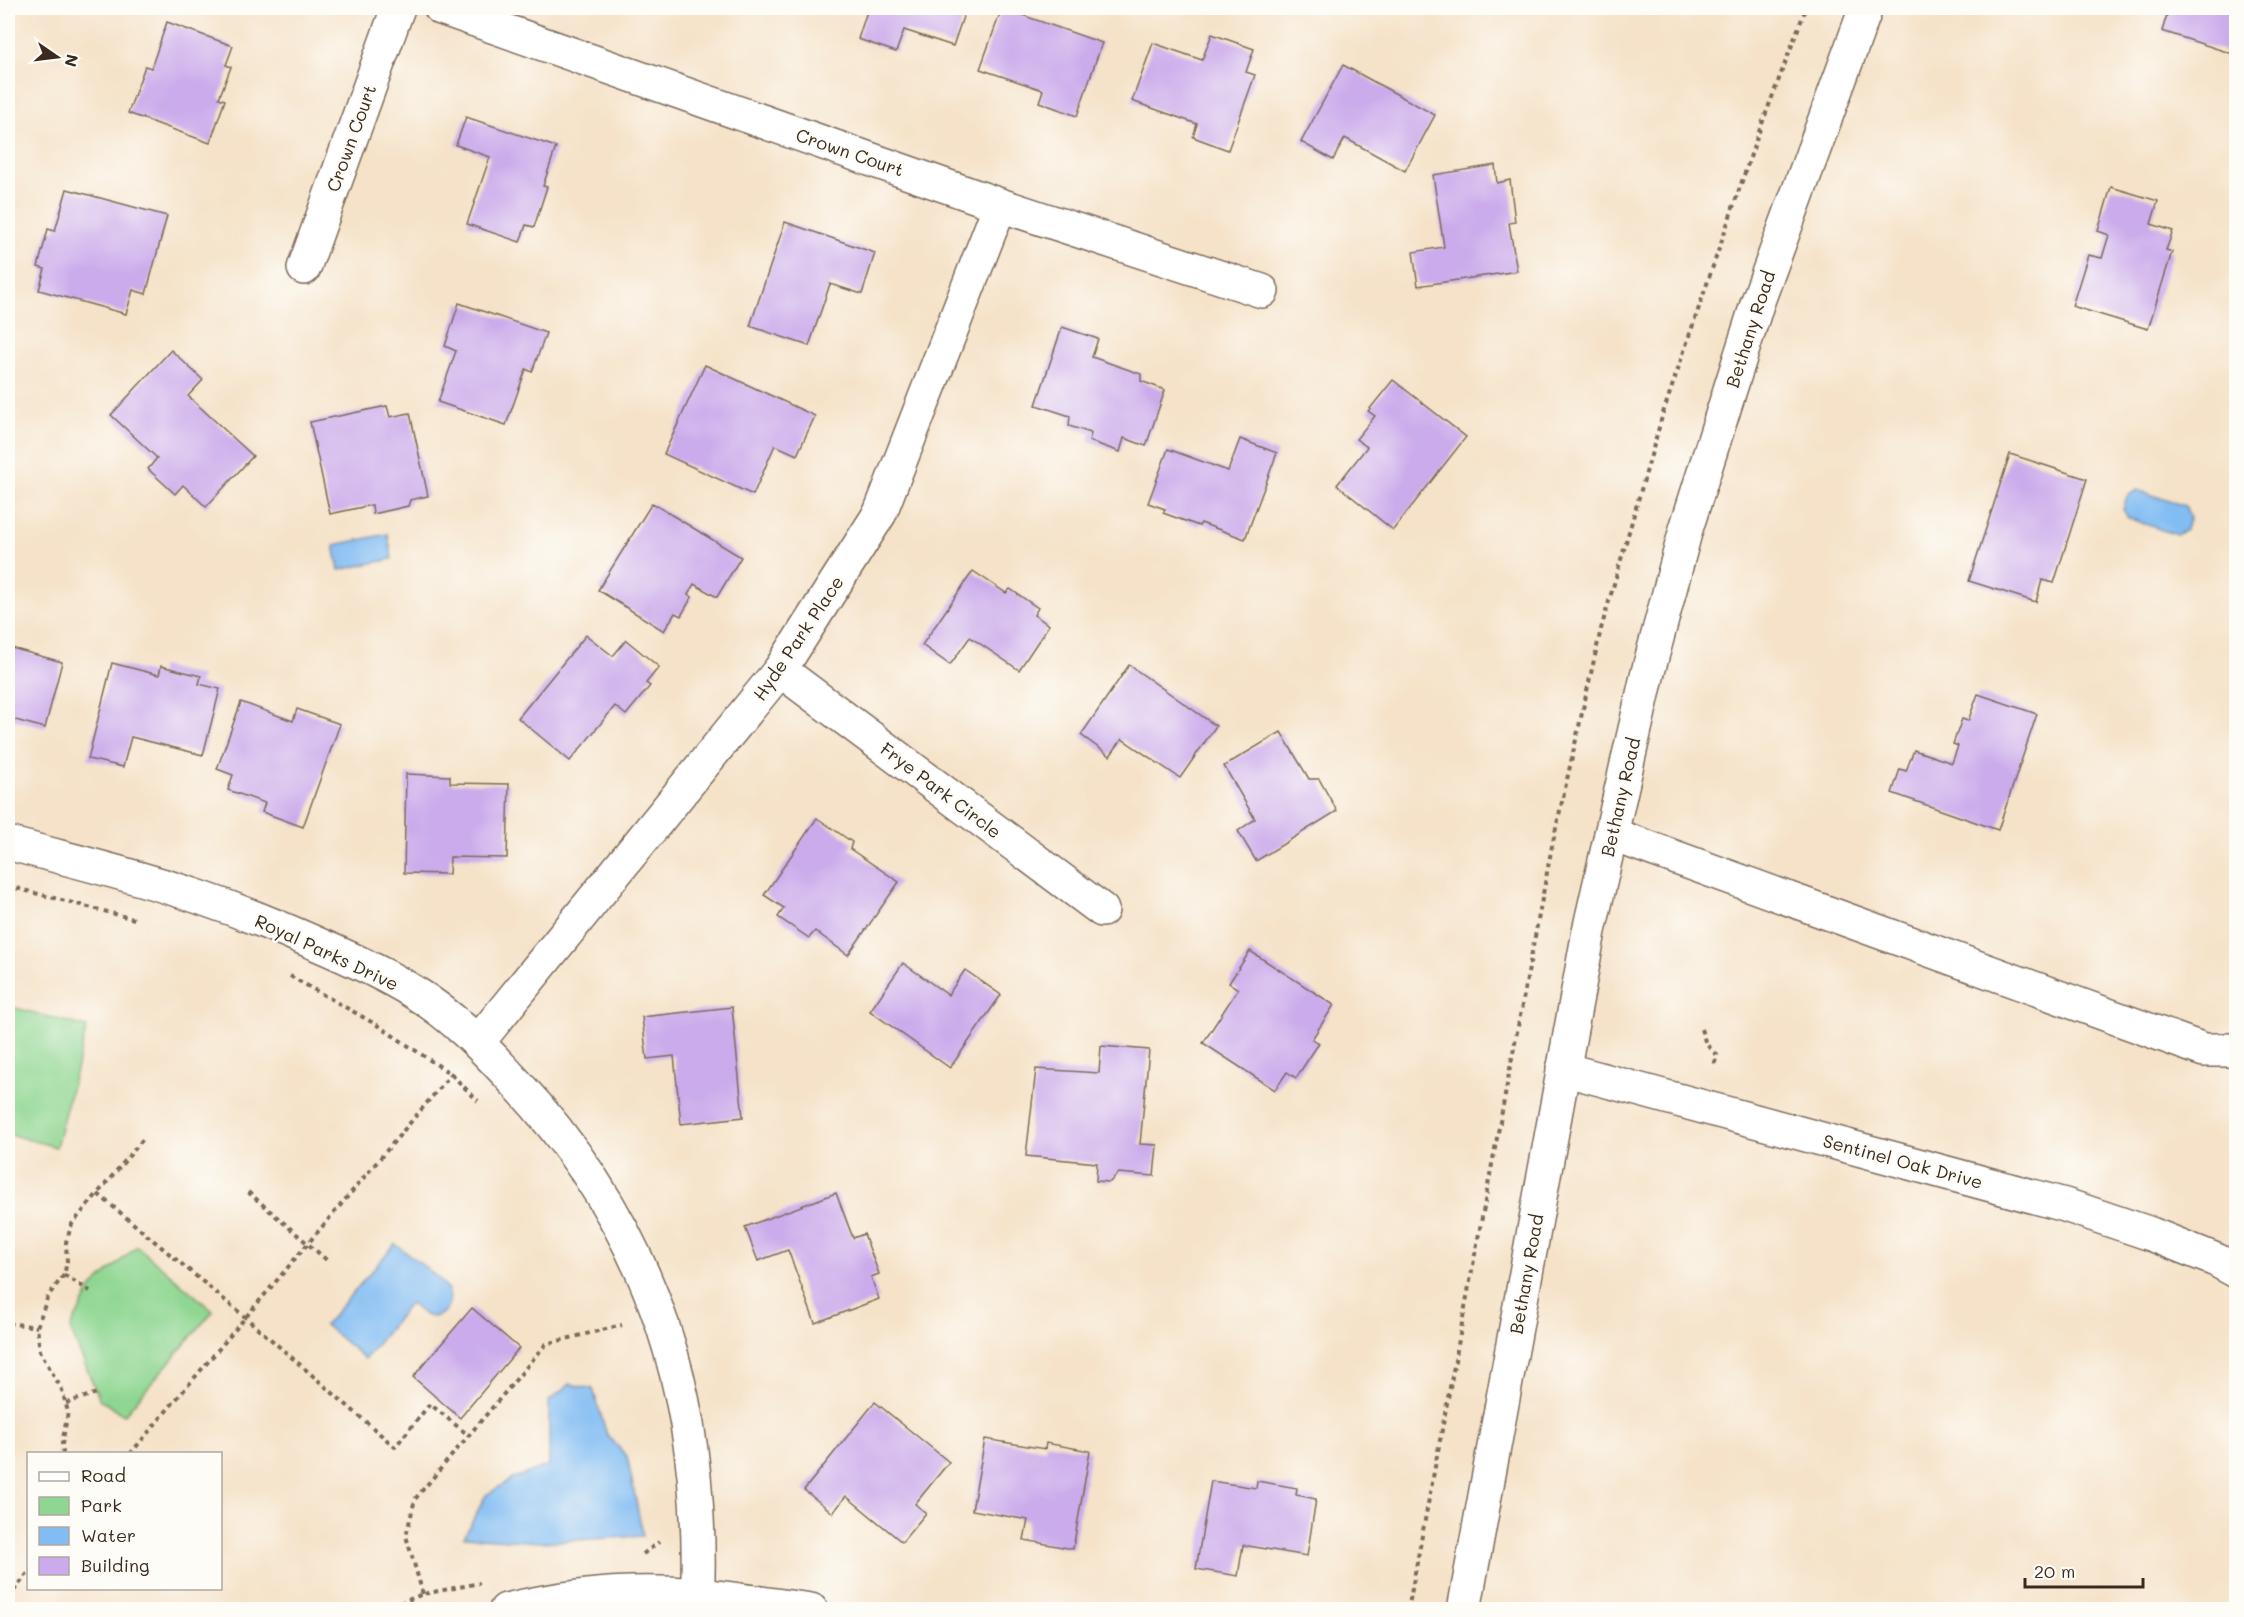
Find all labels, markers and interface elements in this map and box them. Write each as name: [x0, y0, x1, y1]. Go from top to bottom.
north arrow: [27, 27, 87, 87]
text: N: [60, 52, 84, 69]
street label: Crown Court: [320, 81, 382, 195]
street label: Crown Court: [793, 122, 907, 182]
street label: Bethany Road: [1720, 267, 1780, 391]
street label: Hyde Park Place: [747, 571, 849, 705]
street label: Bethany Road: [1595, 735, 1645, 859]
street label: Frye Park Circle: [876, 737, 1006, 843]
street label: Royal Parks Drive: [251, 908, 403, 996]
street label: Sentinel Oak Drive: [1820, 1128, 1986, 1194]
street label: Bethany Road: [1504, 1212, 1548, 1336]
legend: [27, 1452, 222, 1590]
text: Road: [81, 1463, 126, 1487]
text: Park: [81, 1493, 122, 1517]
text: Water: [81, 1523, 136, 1547]
scale bar: [2025, 1551, 2144, 1589]
text: Building: [81, 1553, 149, 1577]
text: 20 m: [2034, 1559, 2075, 1583]

